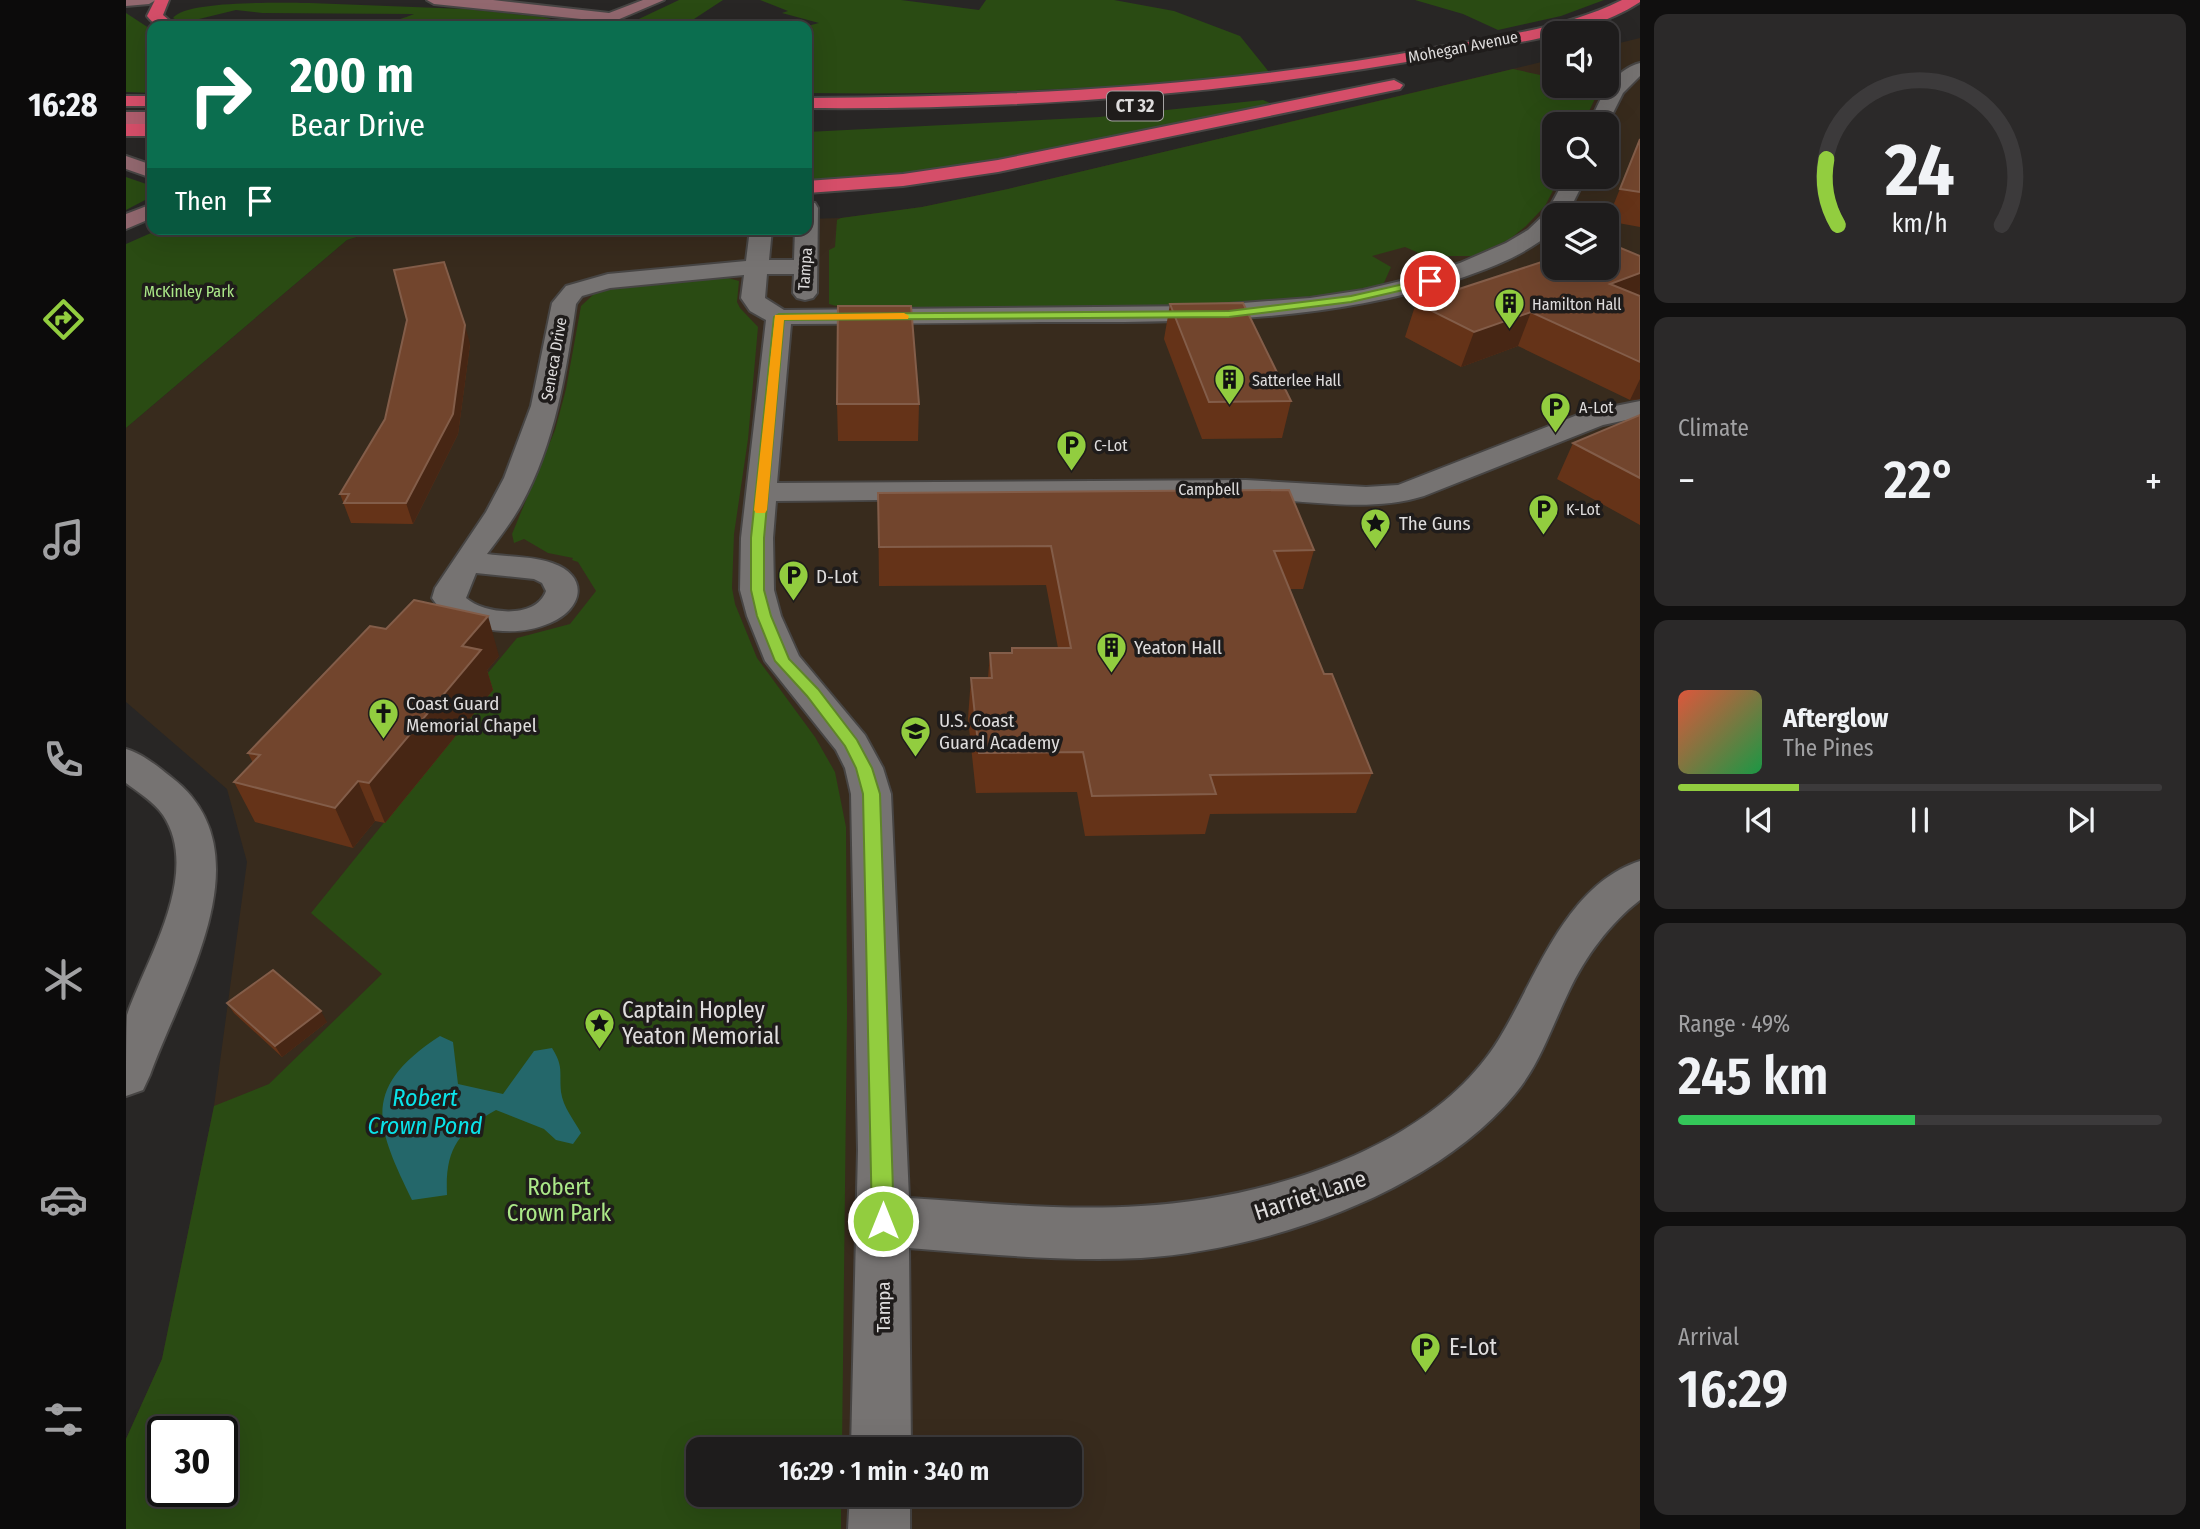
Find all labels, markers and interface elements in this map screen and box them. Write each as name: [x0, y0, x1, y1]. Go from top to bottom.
map controls: [1542, 21, 1619, 280]
button: sound: [1542, 21, 1619, 98]
street label: Mohegan Avenue: [1406, 27, 1520, 67]
text: 200 m: [290, 46, 414, 105]
icon: right: [175, 49, 266, 140]
text: 16:28: [28, 86, 98, 124]
road number: CT 32: [1107, 92, 1163, 120]
text: Bear Drive: [290, 106, 425, 144]
button: search: [1542, 112, 1619, 189]
text: 24: [1884, 127, 1955, 214]
icon: arrive: [241, 182, 279, 220]
text: Then: [175, 186, 227, 217]
button: layers: [1542, 203, 1619, 280]
text: km/h: [1892, 208, 1948, 238]
street label: Tampa: [794, 247, 816, 291]
pin: [1400, 251, 1460, 311]
icon: arrive: [1411, 262, 1449, 300]
park label: McKinley Park: [144, 282, 235, 301]
building icon: Hamilton Hall: [1492, 287, 1526, 331]
icon: directions: [39, 295, 88, 344]
place label: Hamilton Hall: [1532, 295, 1622, 314]
street label: Seneca Drive: [537, 316, 571, 402]
building icon: Satterlee Hall: [1212, 363, 1246, 407]
place label: Satterlee Hall: [1252, 371, 1341, 390]
parking icon: A-Lot: [1539, 390, 1573, 434]
place label: A-Lot: [1579, 398, 1614, 417]
text: Climate: [1678, 414, 1749, 442]
parking icon: C-Lot: [1054, 428, 1088, 472]
place label: C-Lot: [1094, 436, 1128, 455]
text: 22°: [1884, 449, 1956, 512]
text: −: [1678, 458, 1695, 504]
text: +: [2145, 458, 2162, 504]
street label: Campbell: [1178, 480, 1240, 499]
parking icon: K-Lot: [1526, 492, 1560, 536]
place label: K-Lot: [1566, 500, 1601, 519]
place icon: The Guns: [1359, 506, 1393, 550]
place label: The Guns: [1399, 512, 1471, 535]
icon: music: [39, 515, 88, 564]
parking icon: D-Lot: [776, 559, 810, 603]
place label: D-Lot: [816, 565, 859, 588]
building icon: Yeaton Hall: [1094, 630, 1128, 674]
place label: Yeaton Hall: [1134, 636, 1222, 659]
place label: Coast Guard Memorial Chapel: [406, 692, 537, 737]
church icon: Coast Guard Memorial Chapel: [366, 697, 400, 741]
text: Afterglow: [1783, 703, 1888, 734]
place label: U.S. Coast Guard Academy: [939, 709, 1060, 754]
school or university icon: U.S. Coast Guard Academy: [899, 714, 933, 758]
text: The Pines: [1783, 734, 1874, 762]
icon: phone: [39, 735, 88, 784]
icon: previous: [1740, 801, 1778, 839]
icon: pause: [1901, 801, 1939, 839]
icon: next: [2062, 801, 2100, 839]
icon: climate: [39, 955, 88, 1004]
place label: Captain Hopley Yeaton Memorial: [622, 996, 780, 1050]
place icon: Captain Hopley Yeaton Memorial: [582, 1006, 616, 1050]
text: Range · 49%: [1678, 1010, 1790, 1038]
text: 245 km: [1678, 1045, 1829, 1108]
water label: Robert Crown Pond: [367, 1084, 483, 1140]
street label: Harriet Lane: [1250, 1164, 1370, 1226]
park label: Robert Crown Park: [507, 1173, 611, 1227]
icon: car: [39, 1175, 88, 1224]
position arrow: [846, 1184, 920, 1258]
street label: Tampa: [872, 1281, 895, 1333]
text: Arrival: [1678, 1323, 1739, 1351]
parking icon: E-Lot: [1409, 1330, 1443, 1374]
place label: E-Lot: [1449, 1333, 1498, 1361]
text: 16:29: [1678, 1358, 1788, 1421]
icon: filters: [39, 1395, 88, 1444]
speed limit sign: 30: [147, 1416, 238, 1507]
text: 16:29 · 1 min · 340 m: [779, 1456, 989, 1487]

